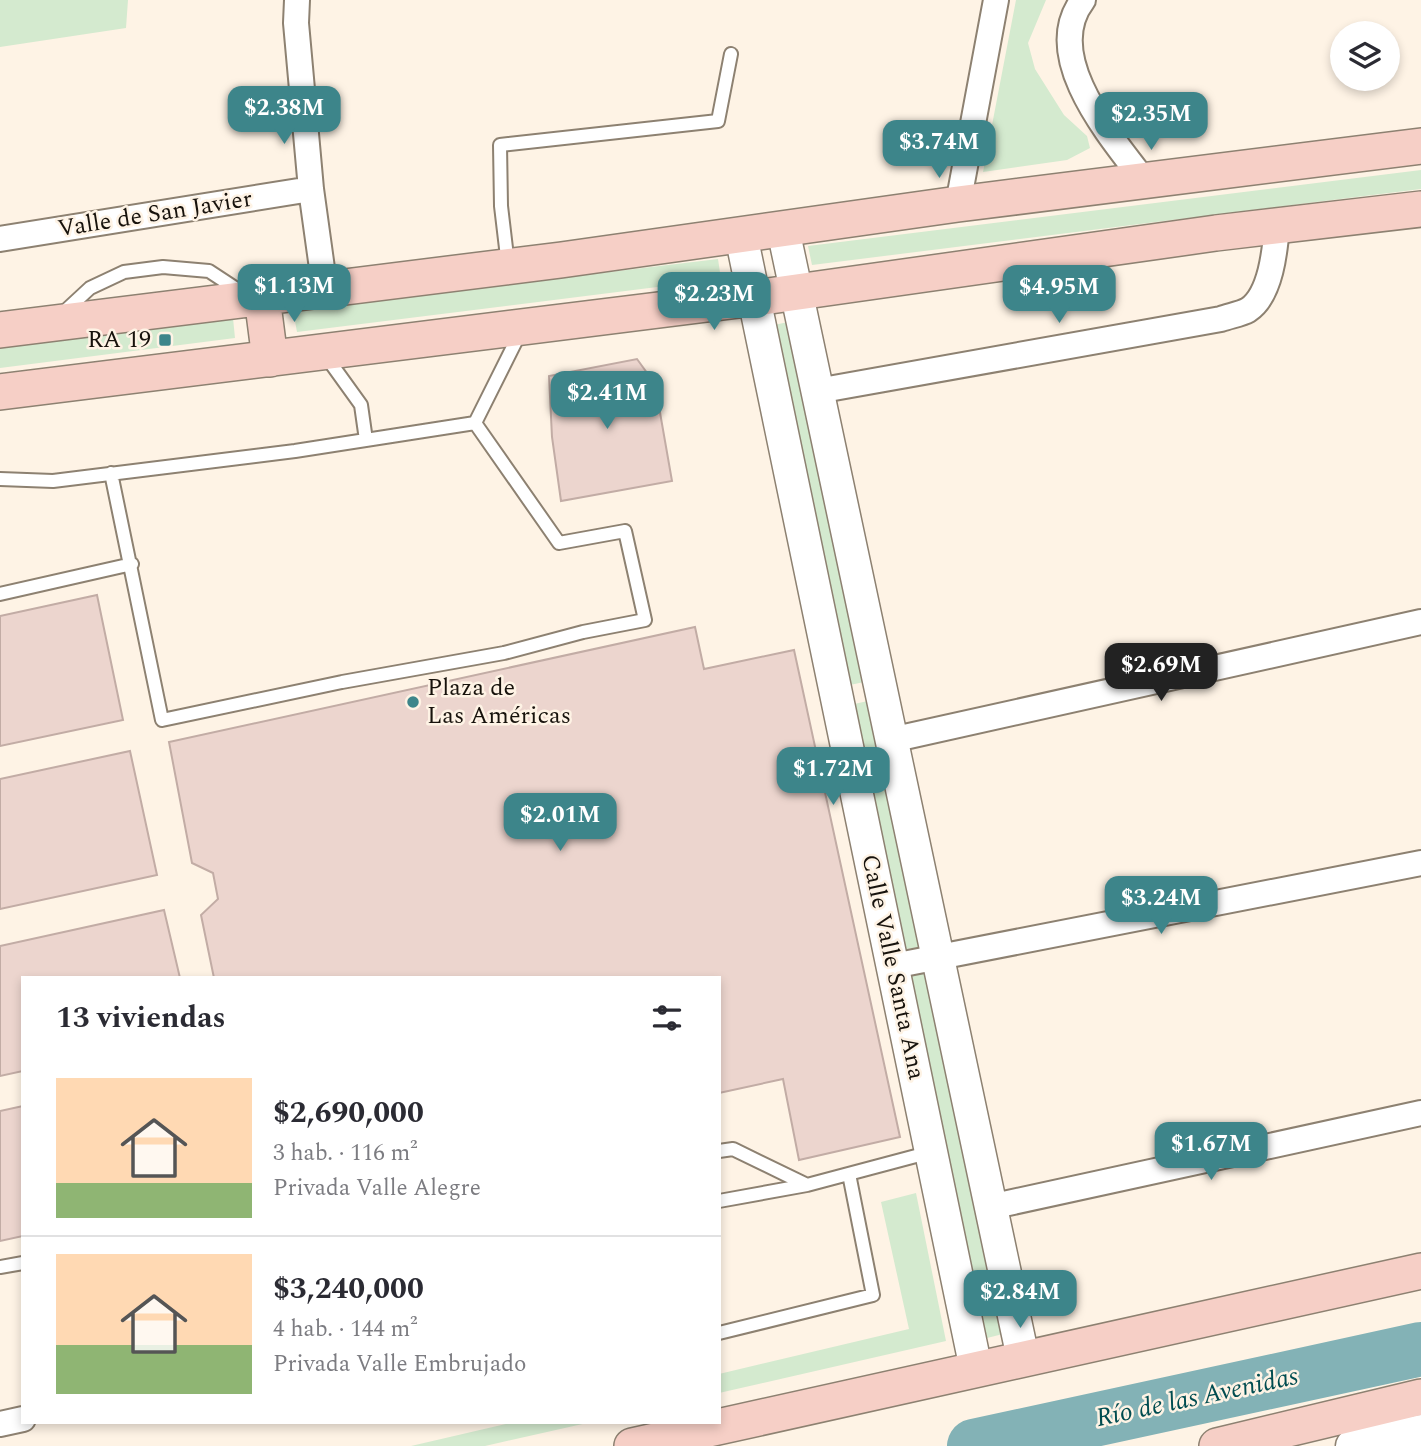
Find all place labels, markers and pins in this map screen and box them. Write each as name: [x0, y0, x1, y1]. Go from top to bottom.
pin: $2.38M: [227, 86, 341, 146]
pin: $2.35M: [1094, 92, 1208, 152]
pin: $3.74M: [882, 120, 996, 180]
pin: $1.13M: [237, 264, 351, 324]
pin: $4.95M: [1002, 266, 1116, 325]
pin: $2.23M: [657, 272, 771, 332]
place label: RA 19: [87, 322, 151, 358]
marker: RA 19: [157, 332, 173, 348]
pin: $2.41M: [550, 372, 664, 431]
pin: $2.69M: [1104, 644, 1218, 703]
place label: Plaza de Las Américas: [427, 670, 571, 734]
marker: Plaza de Las Américas: [405, 694, 421, 710]
pin: $1.72M: [776, 748, 890, 807]
pin: $2.01M: [503, 794, 617, 853]
pin: $3.24M: [1104, 876, 1218, 936]
pin: $1.67M: [1154, 1122, 1268, 1182]
pin: $2.84M: [963, 1270, 1077, 1330]

